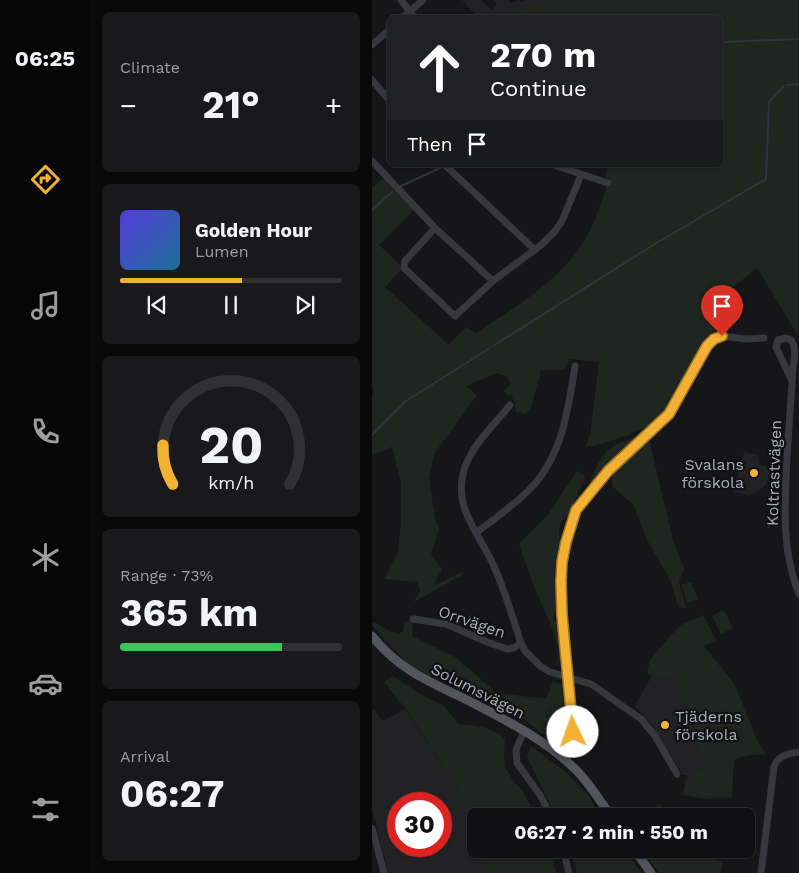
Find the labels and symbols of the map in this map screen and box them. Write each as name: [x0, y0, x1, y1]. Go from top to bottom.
pin: [701, 285, 743, 336]
street label: Koltrastvägen: [763, 420, 785, 526]
place label: Svalans förskola: [681, 455, 744, 492]
marker: Svalans förskola: [748, 467, 760, 479]
street label: Orrvägen: [436, 602, 508, 642]
street label: Solumsvägen: [428, 659, 528, 723]
position arrow: [546, 705, 598, 757]
place label: Tjäderns förskola: [675, 707, 742, 744]
marker: Tjäderns förskola: [659, 719, 671, 731]
speed limit sign: 30: [387, 792, 452, 857]

